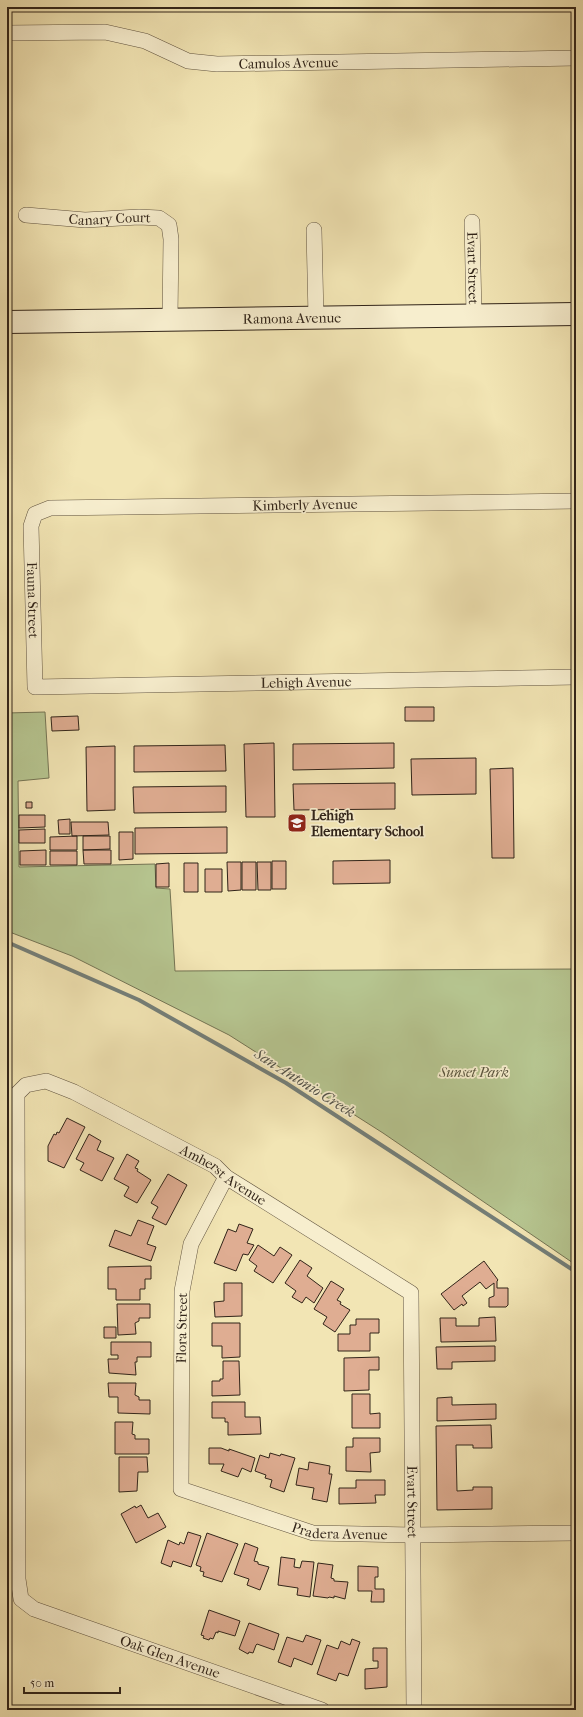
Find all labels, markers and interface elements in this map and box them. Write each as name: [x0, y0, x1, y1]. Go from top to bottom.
street label: Camulos Avenue: [238, 53, 338, 72]
street label: Canary Court: [68, 208, 151, 229]
street label: Evart Street: [464, 231, 482, 305]
street label: Ramona Avenue: [243, 309, 341, 327]
street label: Kimberly Avenue: [252, 496, 358, 514]
street label: Fauna Street: [23, 562, 42, 639]
street label: Lehigh Avenue: [260, 673, 352, 691]
place label: Lehigh Elementary School: [311, 807, 424, 840]
school or university icon: Lehigh Elementary School: [286, 812, 308, 834]
water label: San Antonio Creek: [250, 1044, 359, 1121]
park label: Sunset Park: [438, 1064, 509, 1081]
street label: Amherst Avenue: [176, 1140, 270, 1209]
street label: Flora Street: [173, 1292, 191, 1364]
street label: Evart Street: [404, 1465, 421, 1538]
street label: Pradera Avenue: [290, 1518, 388, 1543]
street label: Oak Glen Avenue: [118, 1632, 222, 1682]
scale bar: [24, 1669, 120, 1695]
text: 50 m: [30, 1676, 54, 1690]

